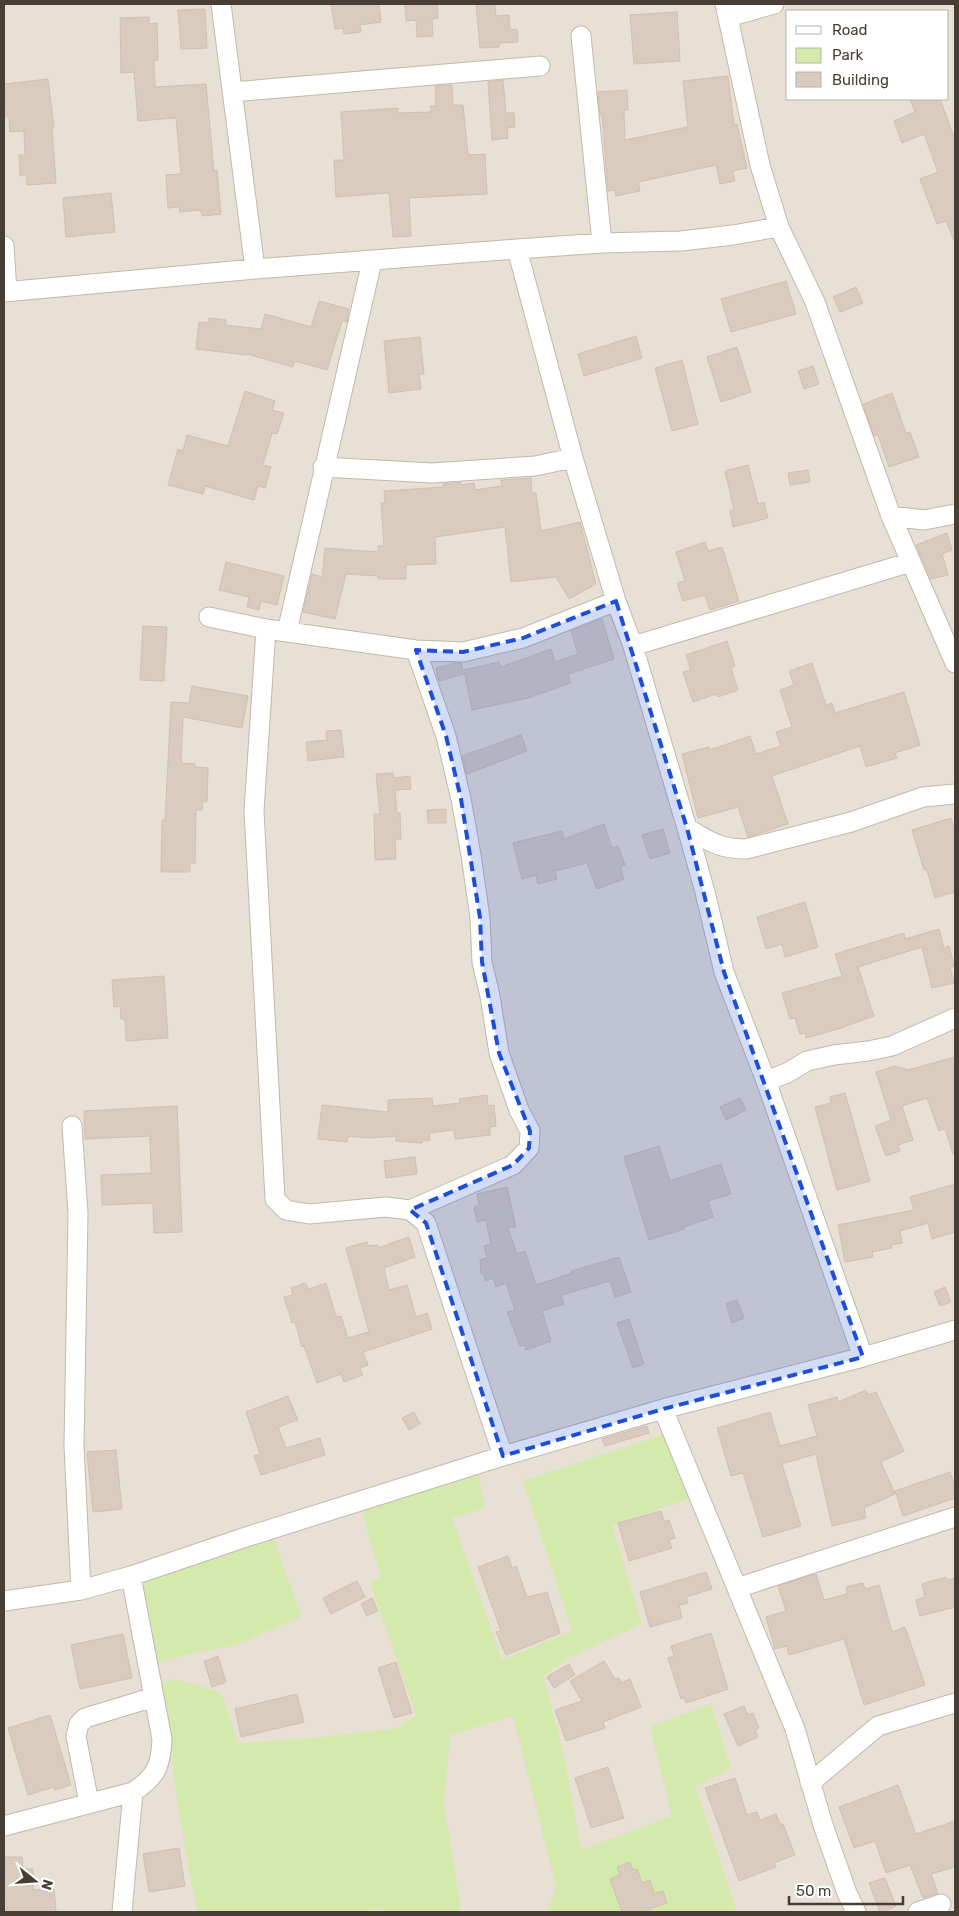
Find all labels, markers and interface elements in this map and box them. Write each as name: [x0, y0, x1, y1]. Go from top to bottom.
legend: [786, 10, 949, 100]
text: Road: [832, 21, 868, 39]
text: Park: [832, 46, 863, 64]
text: Building: [832, 71, 889, 89]
north arrow: [10, 1856, 60, 1906]
scale bar: [789, 1874, 903, 1906]
text: N: [37, 1877, 57, 1892]
text: 50 m: [796, 1882, 831, 1900]

